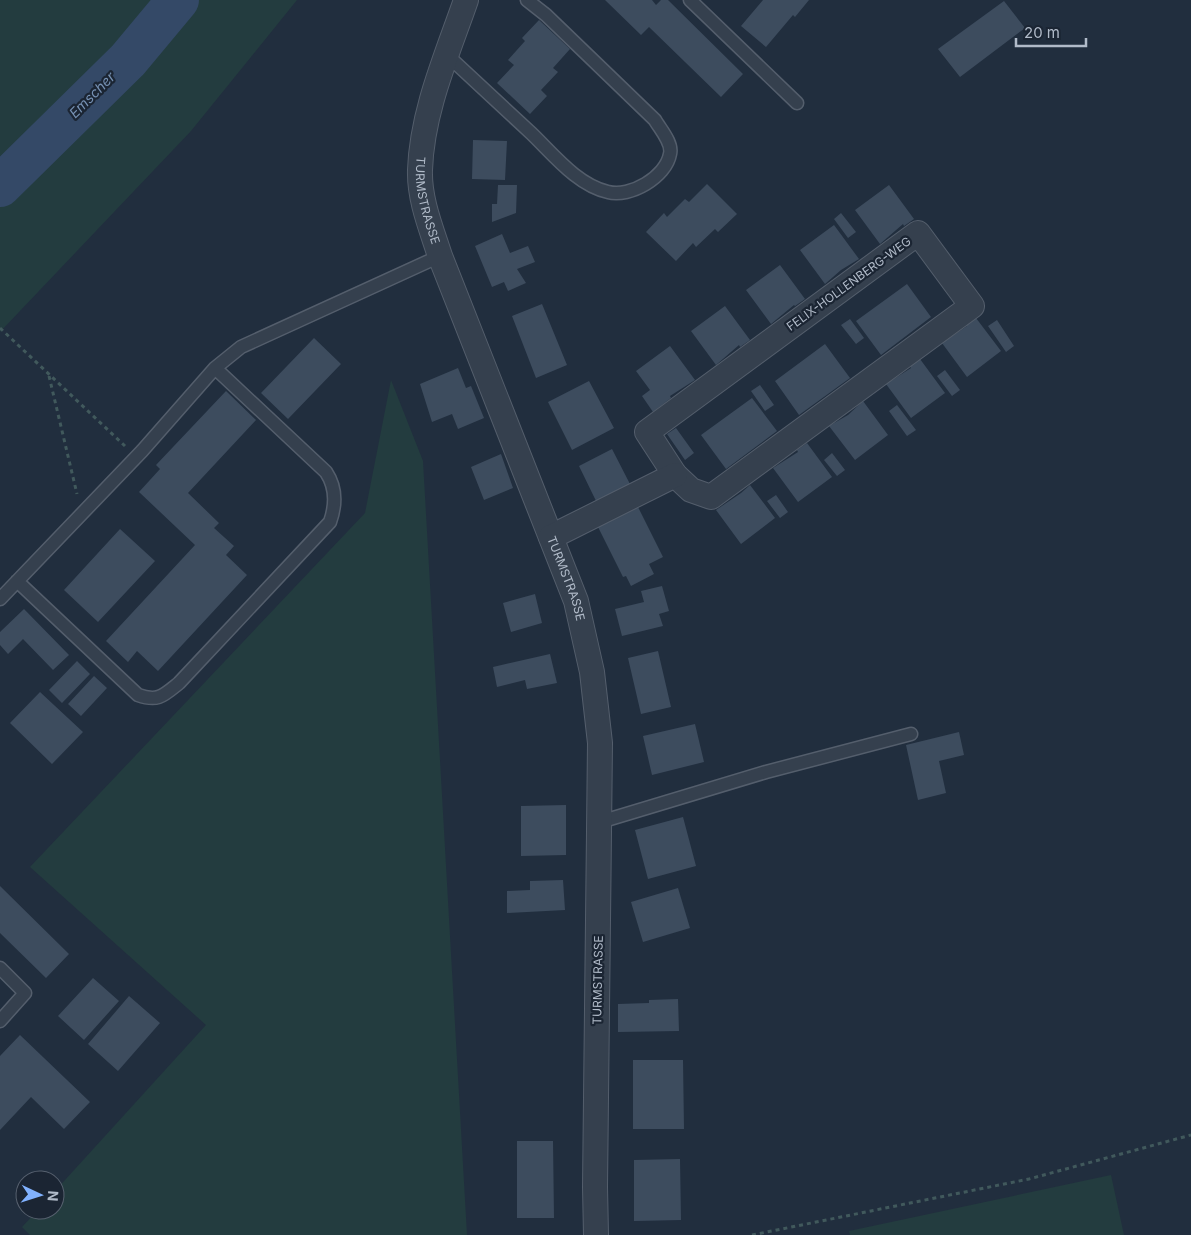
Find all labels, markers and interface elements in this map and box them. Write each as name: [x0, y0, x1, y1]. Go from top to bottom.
scale bar: [1016, 15, 1086, 47]
text: 20 m: [1024, 23, 1060, 42]
water label: Emscher: [65, 68, 119, 121]
street label: TURMSTRASSE: [413, 156, 444, 246]
street label: FELIX-HOLLENBERG-WEG: [784, 233, 914, 334]
street label: TURMSTRASSE: [544, 534, 588, 622]
street label: TURMSTRASSE: [589, 935, 606, 1025]
north arrow: [15, 1170, 65, 1220]
text: N: [45, 1190, 62, 1202]

